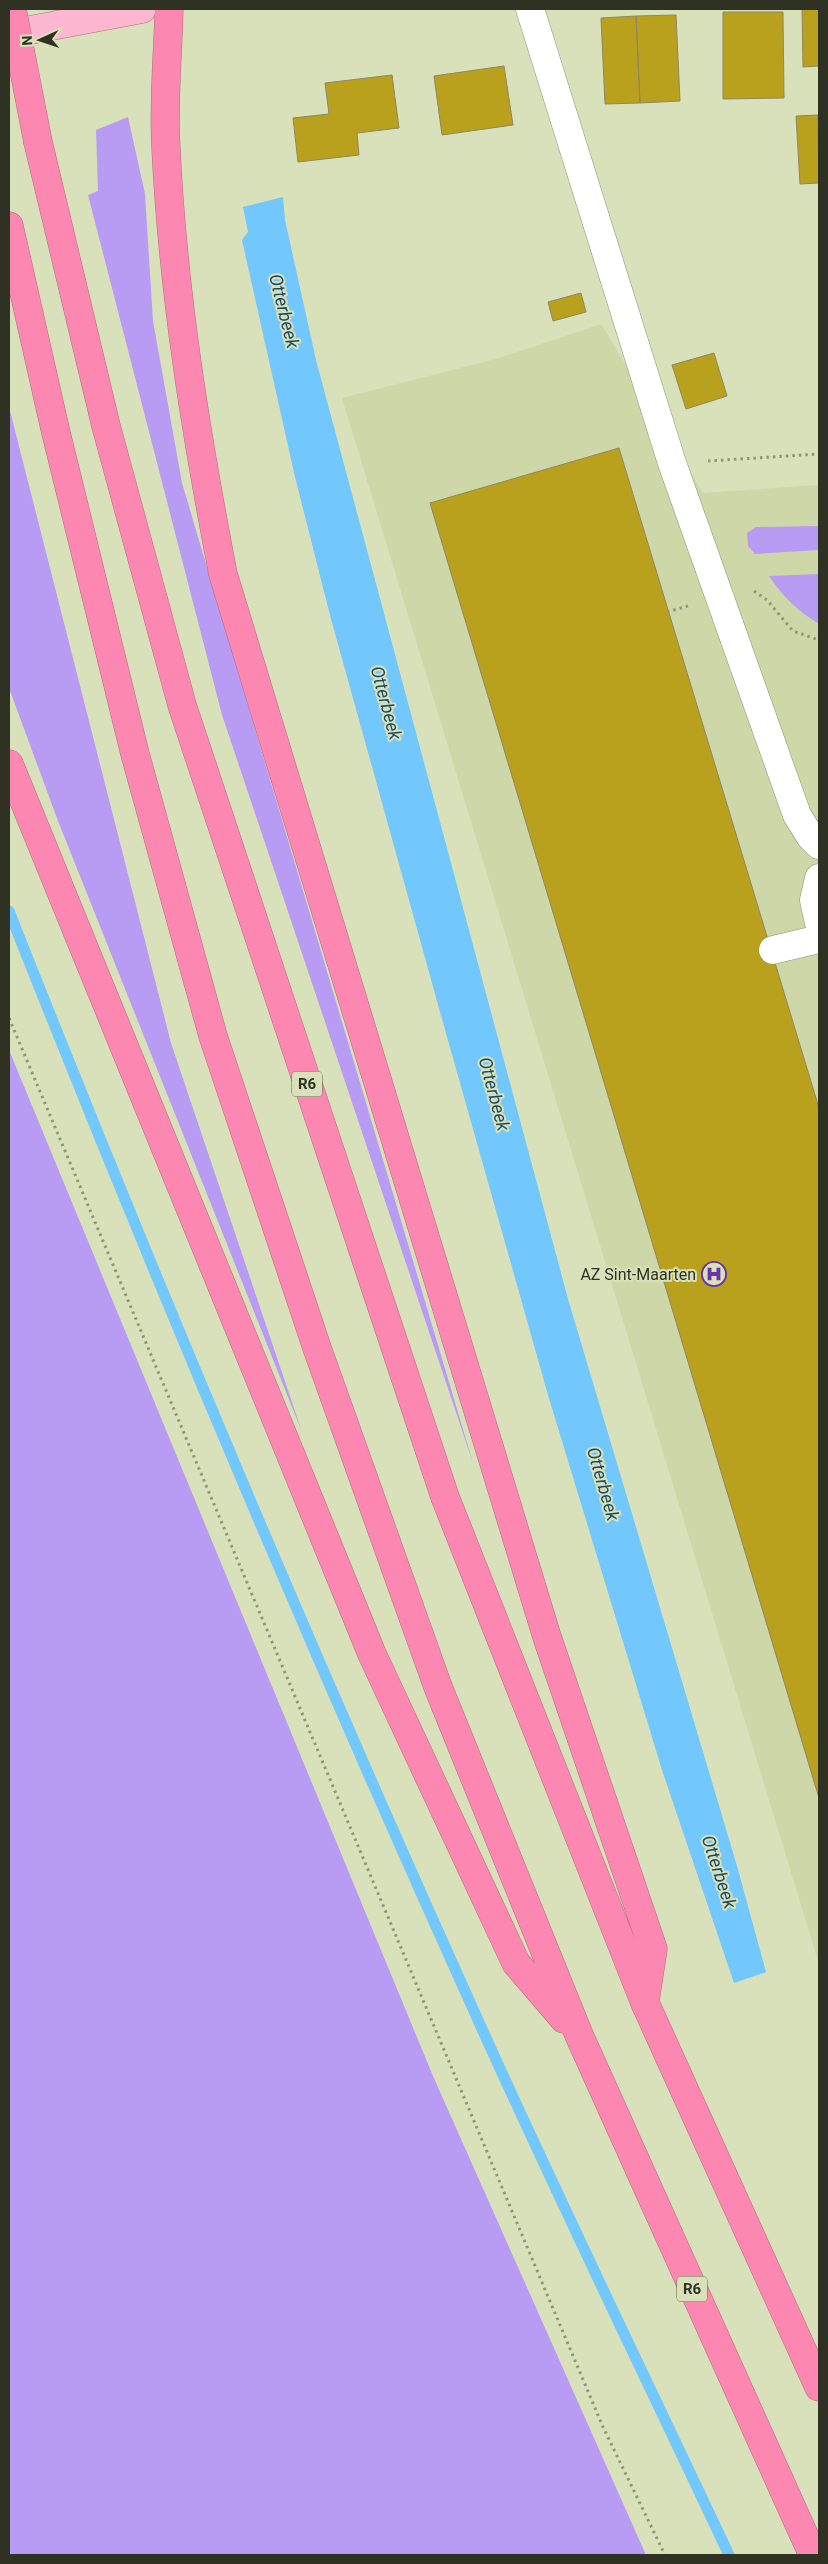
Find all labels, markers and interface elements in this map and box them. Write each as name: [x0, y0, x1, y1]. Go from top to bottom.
north arrow: [15, 15, 65, 65]
text: N: [19, 35, 35, 46]
water label: Otterbeek: [265, 272, 304, 351]
water label: Otterbeek: [367, 664, 407, 743]
water label: Otterbeek: [475, 1055, 515, 1134]
road number: R6: [292, 1072, 322, 1096]
hospital icon: AZ Sint-Maarten: [701, 1261, 727, 1287]
place label: AZ Sint-Maarten: [580, 1265, 696, 1284]
water label: Otterbeek: [583, 1445, 624, 1524]
water label: Otterbeek: [698, 1833, 742, 1912]
road number: R6: [677, 2276, 707, 2302]

